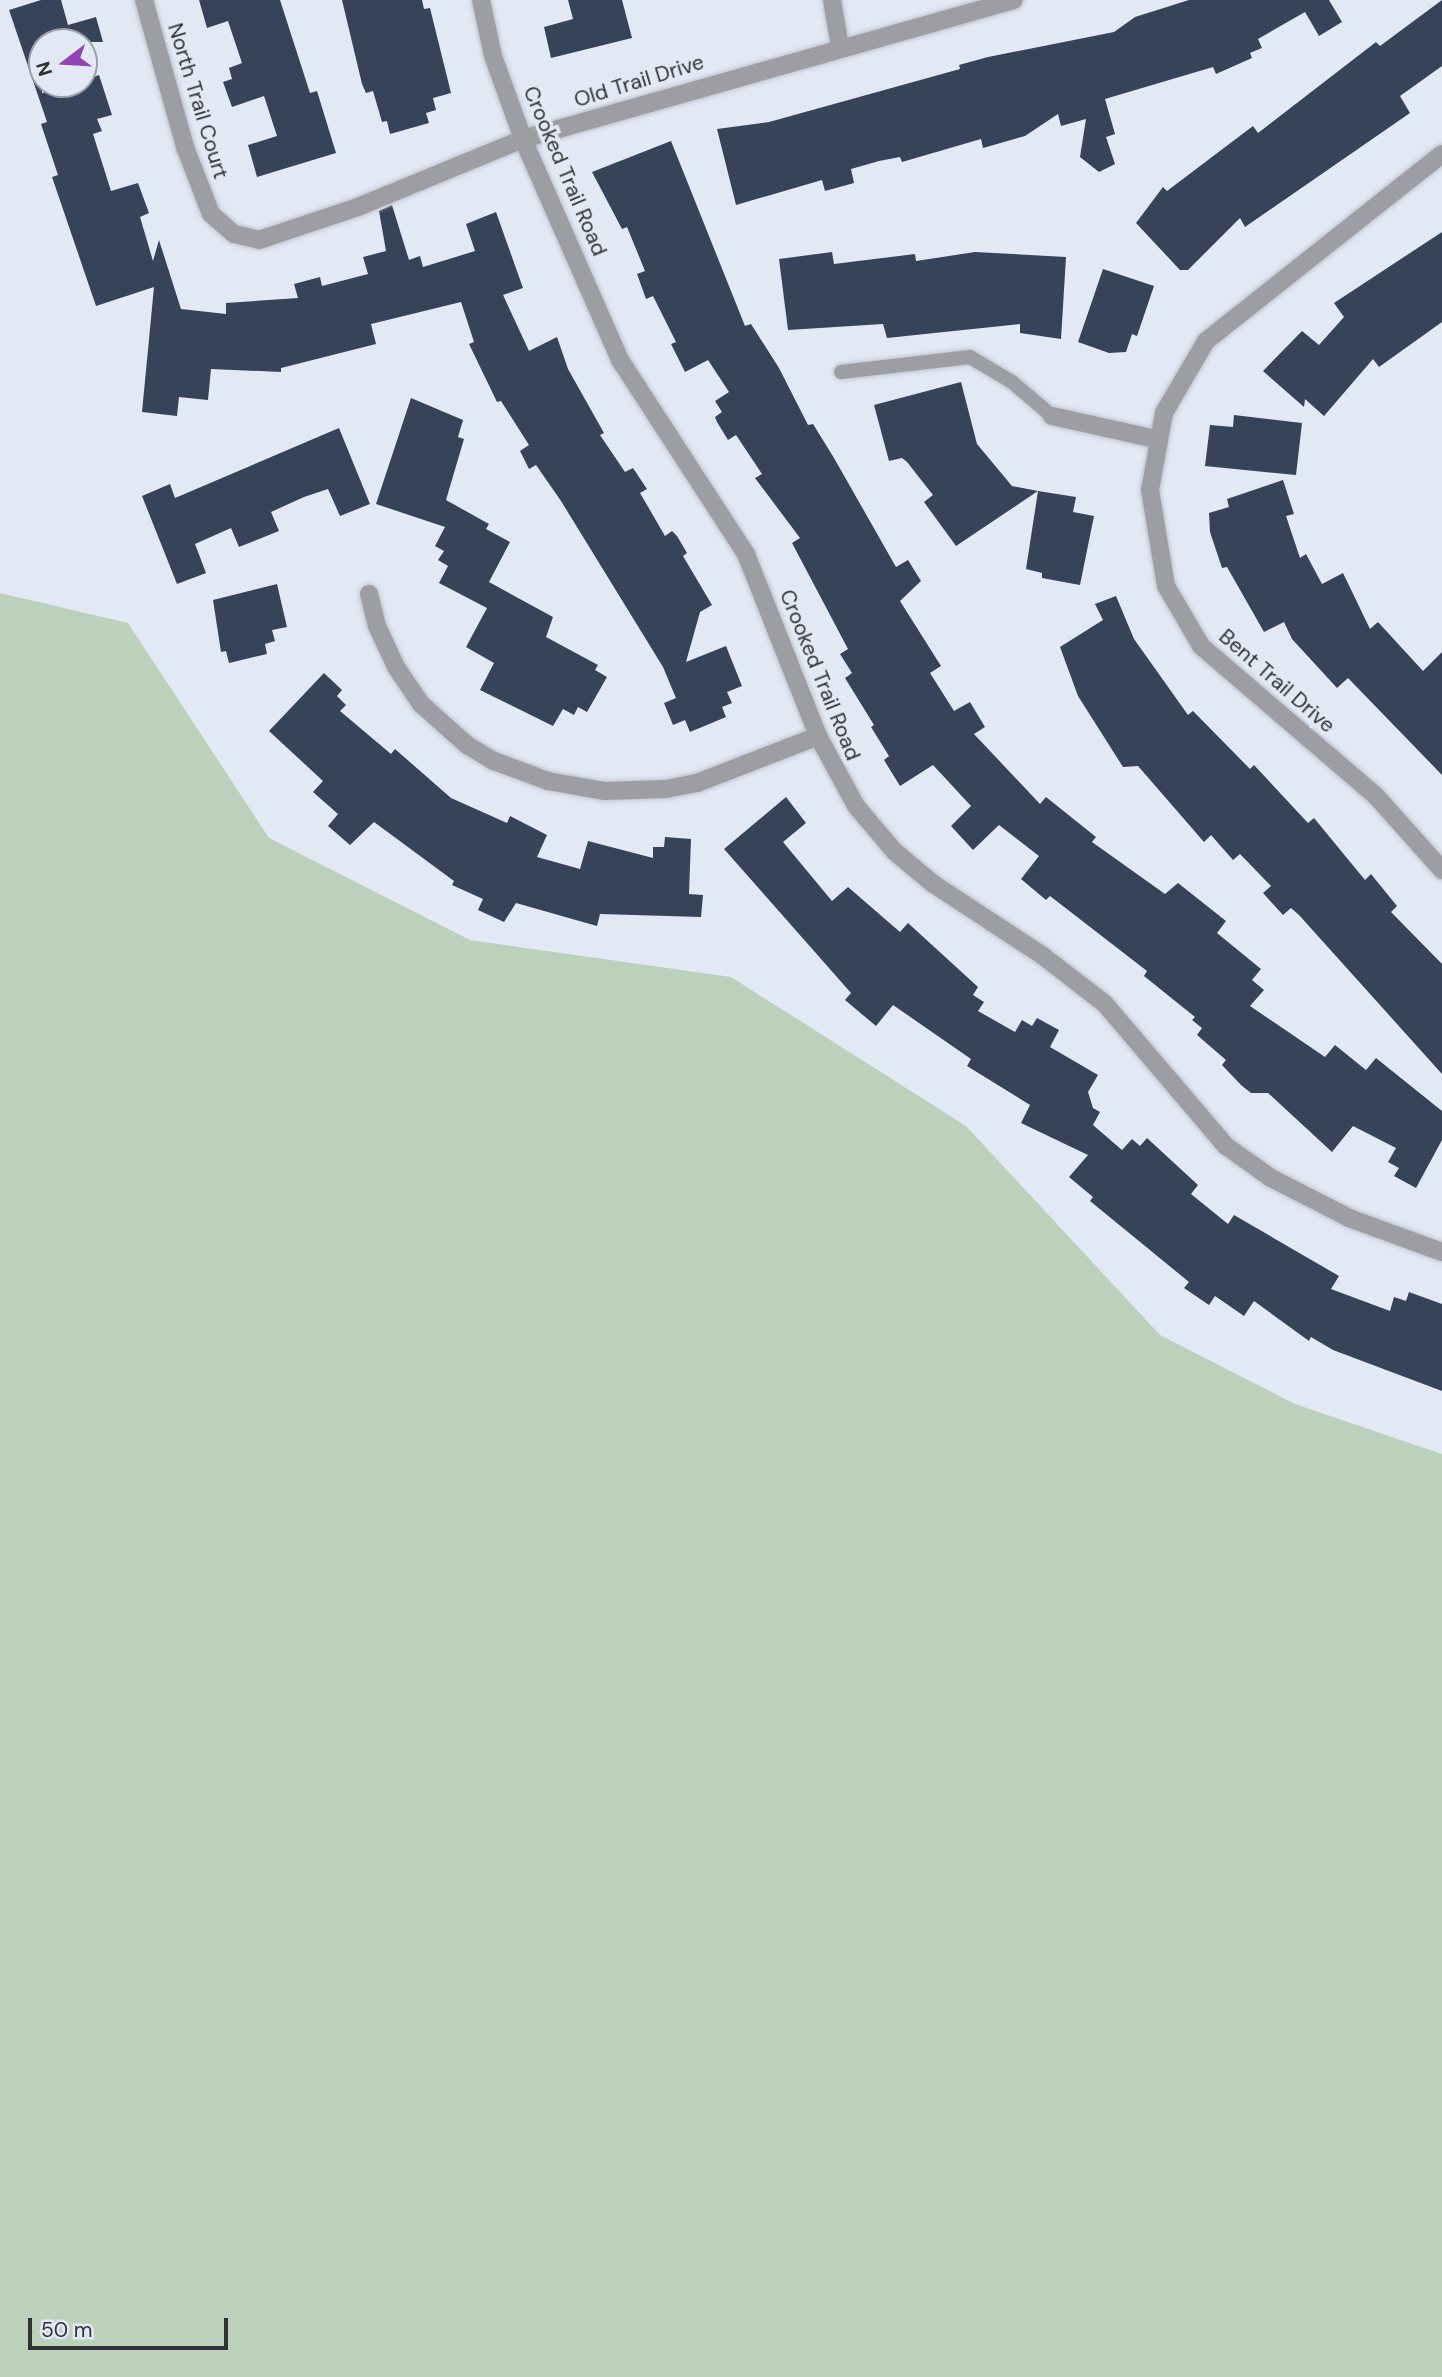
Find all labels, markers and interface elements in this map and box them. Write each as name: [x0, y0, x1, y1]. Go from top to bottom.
street label: North Trail Court: [162, 20, 234, 182]
north arrow: [28, 28, 98, 98]
street label: Old Trail Drive: [571, 49, 707, 113]
text: N: [30, 58, 58, 79]
street label: Crooked Trail Road: [518, 82, 612, 260]
street label: Crooked Trail Road: [774, 586, 866, 764]
street label: Bent Trail Drive: [1214, 624, 1340, 738]
scale bar: [32, 2304, 231, 2348]
text: 50 m: [41, 2316, 92, 2344]

